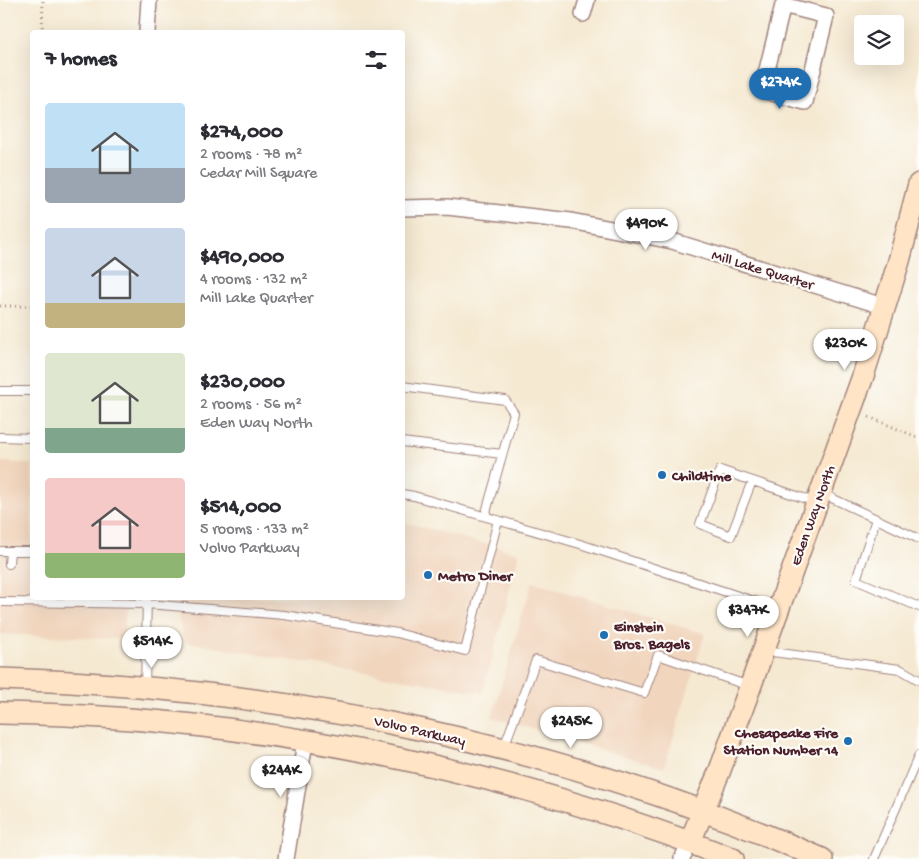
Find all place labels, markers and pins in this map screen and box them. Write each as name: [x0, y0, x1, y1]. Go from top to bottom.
pin: $274K: [745, 68, 815, 110]
pin: $490K: [611, 208, 681, 251]
pin: $230K: [810, 328, 880, 371]
place label: Childtime: [671, 468, 733, 486]
marker: Childtime: [656, 469, 668, 481]
place label: Metro Diner: [438, 568, 514, 586]
marker: Metro Diner: [422, 569, 434, 581]
pin: $347K: [713, 596, 783, 638]
place label: Einstein Bros. Bagels: [613, 619, 691, 654]
pin: $514K: [117, 626, 187, 669]
marker: Einstein Bros. Bagels: [598, 629, 610, 641]
pin: $245K: [536, 706, 606, 749]
place label: Chesapeake Fire Station Number 14: [724, 725, 839, 760]
marker: Chesapeake Fire Station Number 14: [842, 735, 854, 747]
pin: $244K: [246, 756, 316, 798]

